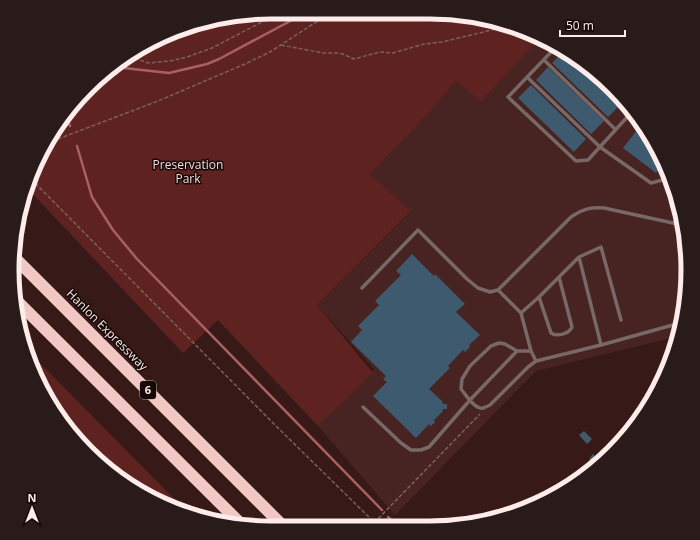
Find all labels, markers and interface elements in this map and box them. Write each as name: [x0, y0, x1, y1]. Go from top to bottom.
scale bar: [560, 12, 625, 38]
text: 50 m: [566, 17, 594, 34]
park label: Preservation Park: [153, 156, 223, 187]
street label: Hanlon Expressway: [63, 285, 153, 375]
road number: 6: [140, 381, 156, 399]
north arrow: [12, 488, 52, 528]
text: N: [28, 490, 36, 505]

